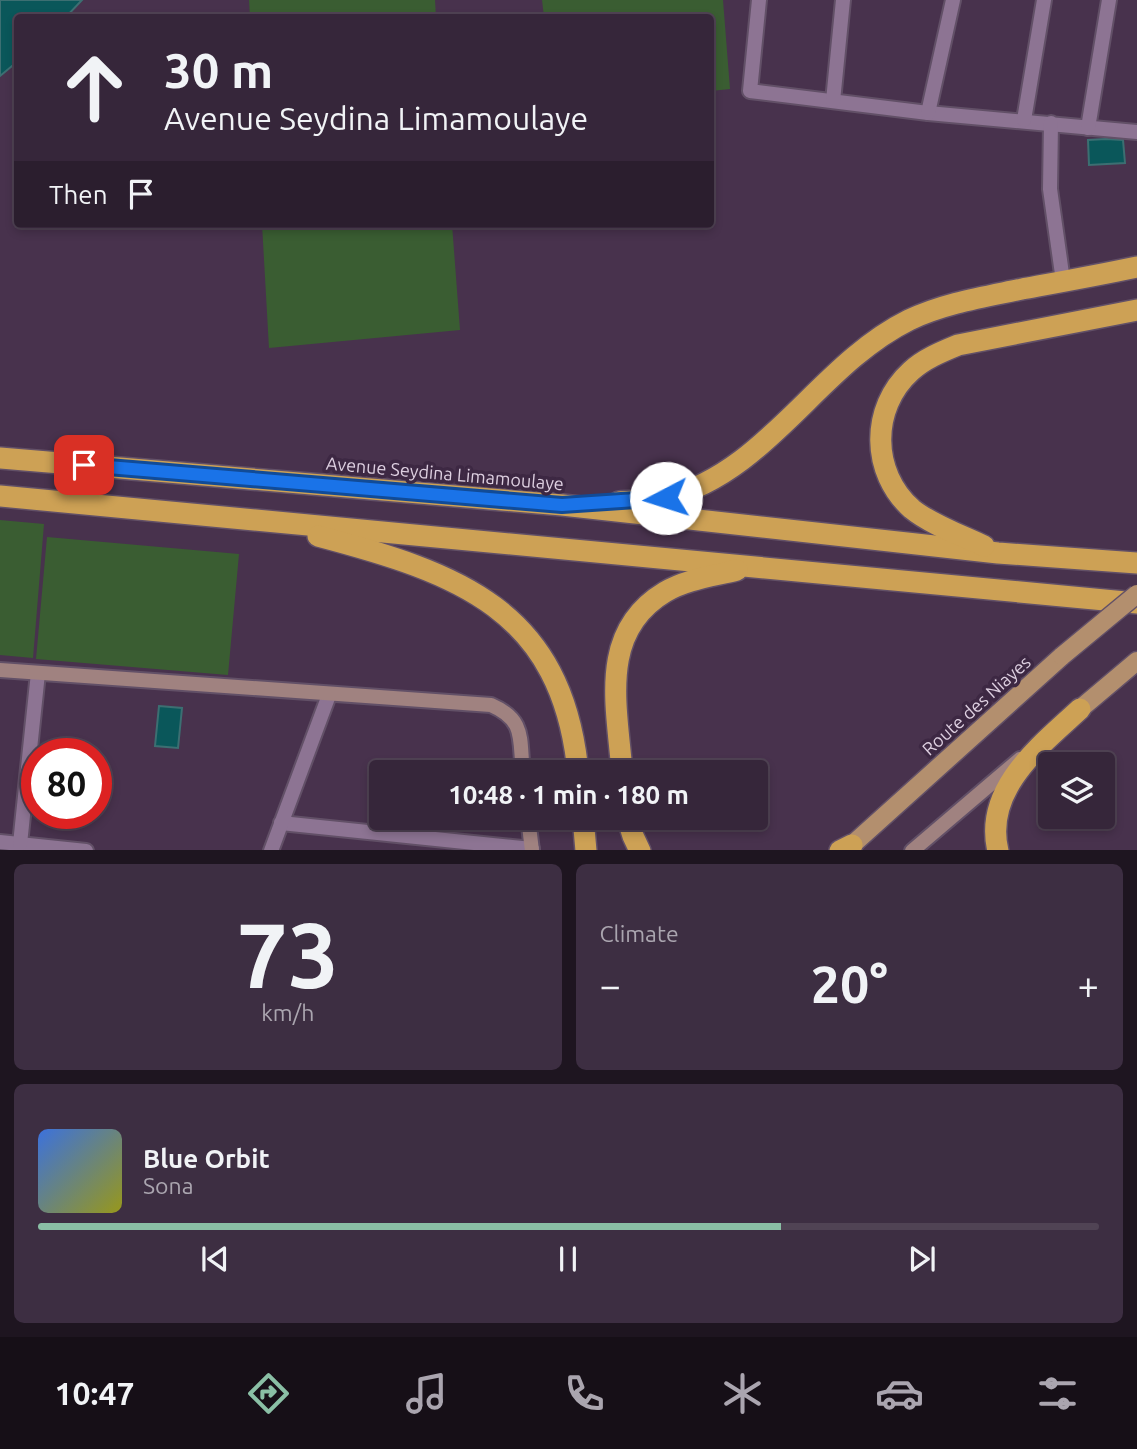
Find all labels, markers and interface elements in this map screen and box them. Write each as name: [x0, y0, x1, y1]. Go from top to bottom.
icon: ahead: [49, 42, 140, 133]
text: 30 m: [164, 42, 273, 97]
text: Avenue Seydina Limamoulaye: [164, 100, 588, 136]
icon: arrive: [122, 175, 160, 213]
text: Then: [49, 180, 108, 209]
pin: [54, 435, 114, 495]
icon: arrive: [65, 446, 103, 484]
street label: Avenue Seydina Limamoulaye: [325, 453, 565, 493]
position arrow: [629, 461, 703, 535]
street label: Route des Niayes: [918, 651, 1034, 759]
speed limit sign: 80: [21, 738, 112, 829]
map controls: [1038, 752, 1115, 829]
button: layers: [1038, 752, 1115, 829]
text: 10:48 · 1 min · 180 m: [448, 780, 689, 809]
text: 73: [236, 903, 339, 1005]
text: Climate: [600, 921, 679, 946]
text: 20°: [811, 955, 888, 1013]
text: −: [600, 964, 621, 1006]
text: +: [1078, 964, 1099, 1006]
text: km/h: [261, 1000, 314, 1025]
text: Blue Orbit: [143, 1144, 270, 1173]
text: Sona: [143, 1173, 193, 1198]
icon: previous: [196, 1240, 234, 1278]
icon: pause: [549, 1240, 587, 1278]
icon: next: [903, 1240, 941, 1278]
icon: directions: [244, 1369, 293, 1418]
icon: music: [402, 1369, 451, 1418]
icon: phone: [560, 1369, 609, 1418]
icon: climate: [718, 1369, 767, 1418]
icon: car: [875, 1369, 924, 1418]
icon: filters: [1033, 1369, 1082, 1418]
text: 10:47: [54, 1375, 135, 1411]

